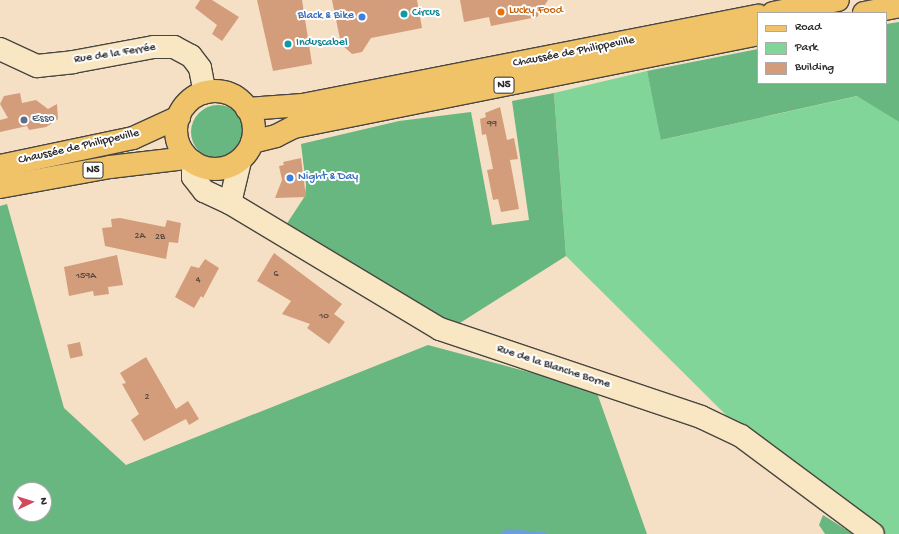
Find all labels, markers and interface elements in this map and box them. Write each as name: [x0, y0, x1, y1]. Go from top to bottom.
place label: Lucky Food: [509, 5, 563, 19]
place label: Circus: [412, 7, 439, 21]
marker: Lucky Food: [496, 7, 506, 17]
marker: Circus: [399, 9, 409, 19]
place label: Black & Bike: [298, 10, 354, 24]
marker: Black & Bike: [357, 12, 367, 22]
legend: [757, 12, 887, 84]
text: Road: [795, 21, 821, 35]
street label: Chaussée de Philippeville: [512, 34, 636, 72]
place label: Induscabel: [296, 37, 348, 51]
marker: Induscabel: [283, 39, 293, 49]
street label: Rue de la Ferrée: [73, 41, 157, 69]
text: Park: [795, 41, 818, 55]
text: Building: [795, 61, 834, 75]
road number: N5: [493, 76, 515, 94]
place label: Esso: [32, 113, 55, 127]
marker: Esso: [19, 115, 29, 125]
house number: 99: [487, 119, 497, 131]
street label: Chaussée de Philippeville: [17, 127, 141, 169]
road number: N5: [82, 161, 104, 179]
place label: Night & Day: [298, 171, 358, 185]
marker: Night & Day: [285, 173, 295, 183]
house number: 2A: [135, 231, 145, 243]
house number: 2B: [155, 232, 165, 244]
house number: 6: [273, 269, 279, 281]
house number: 159A: [76, 271, 96, 283]
house number: 4: [196, 275, 200, 287]
house number: 10: [319, 311, 329, 323]
street label: Rue de la Blanche Borne: [494, 343, 612, 393]
house number: 2: [145, 392, 149, 404]
north arrow: [12, 482, 52, 522]
text: N: [37, 497, 49, 505]

